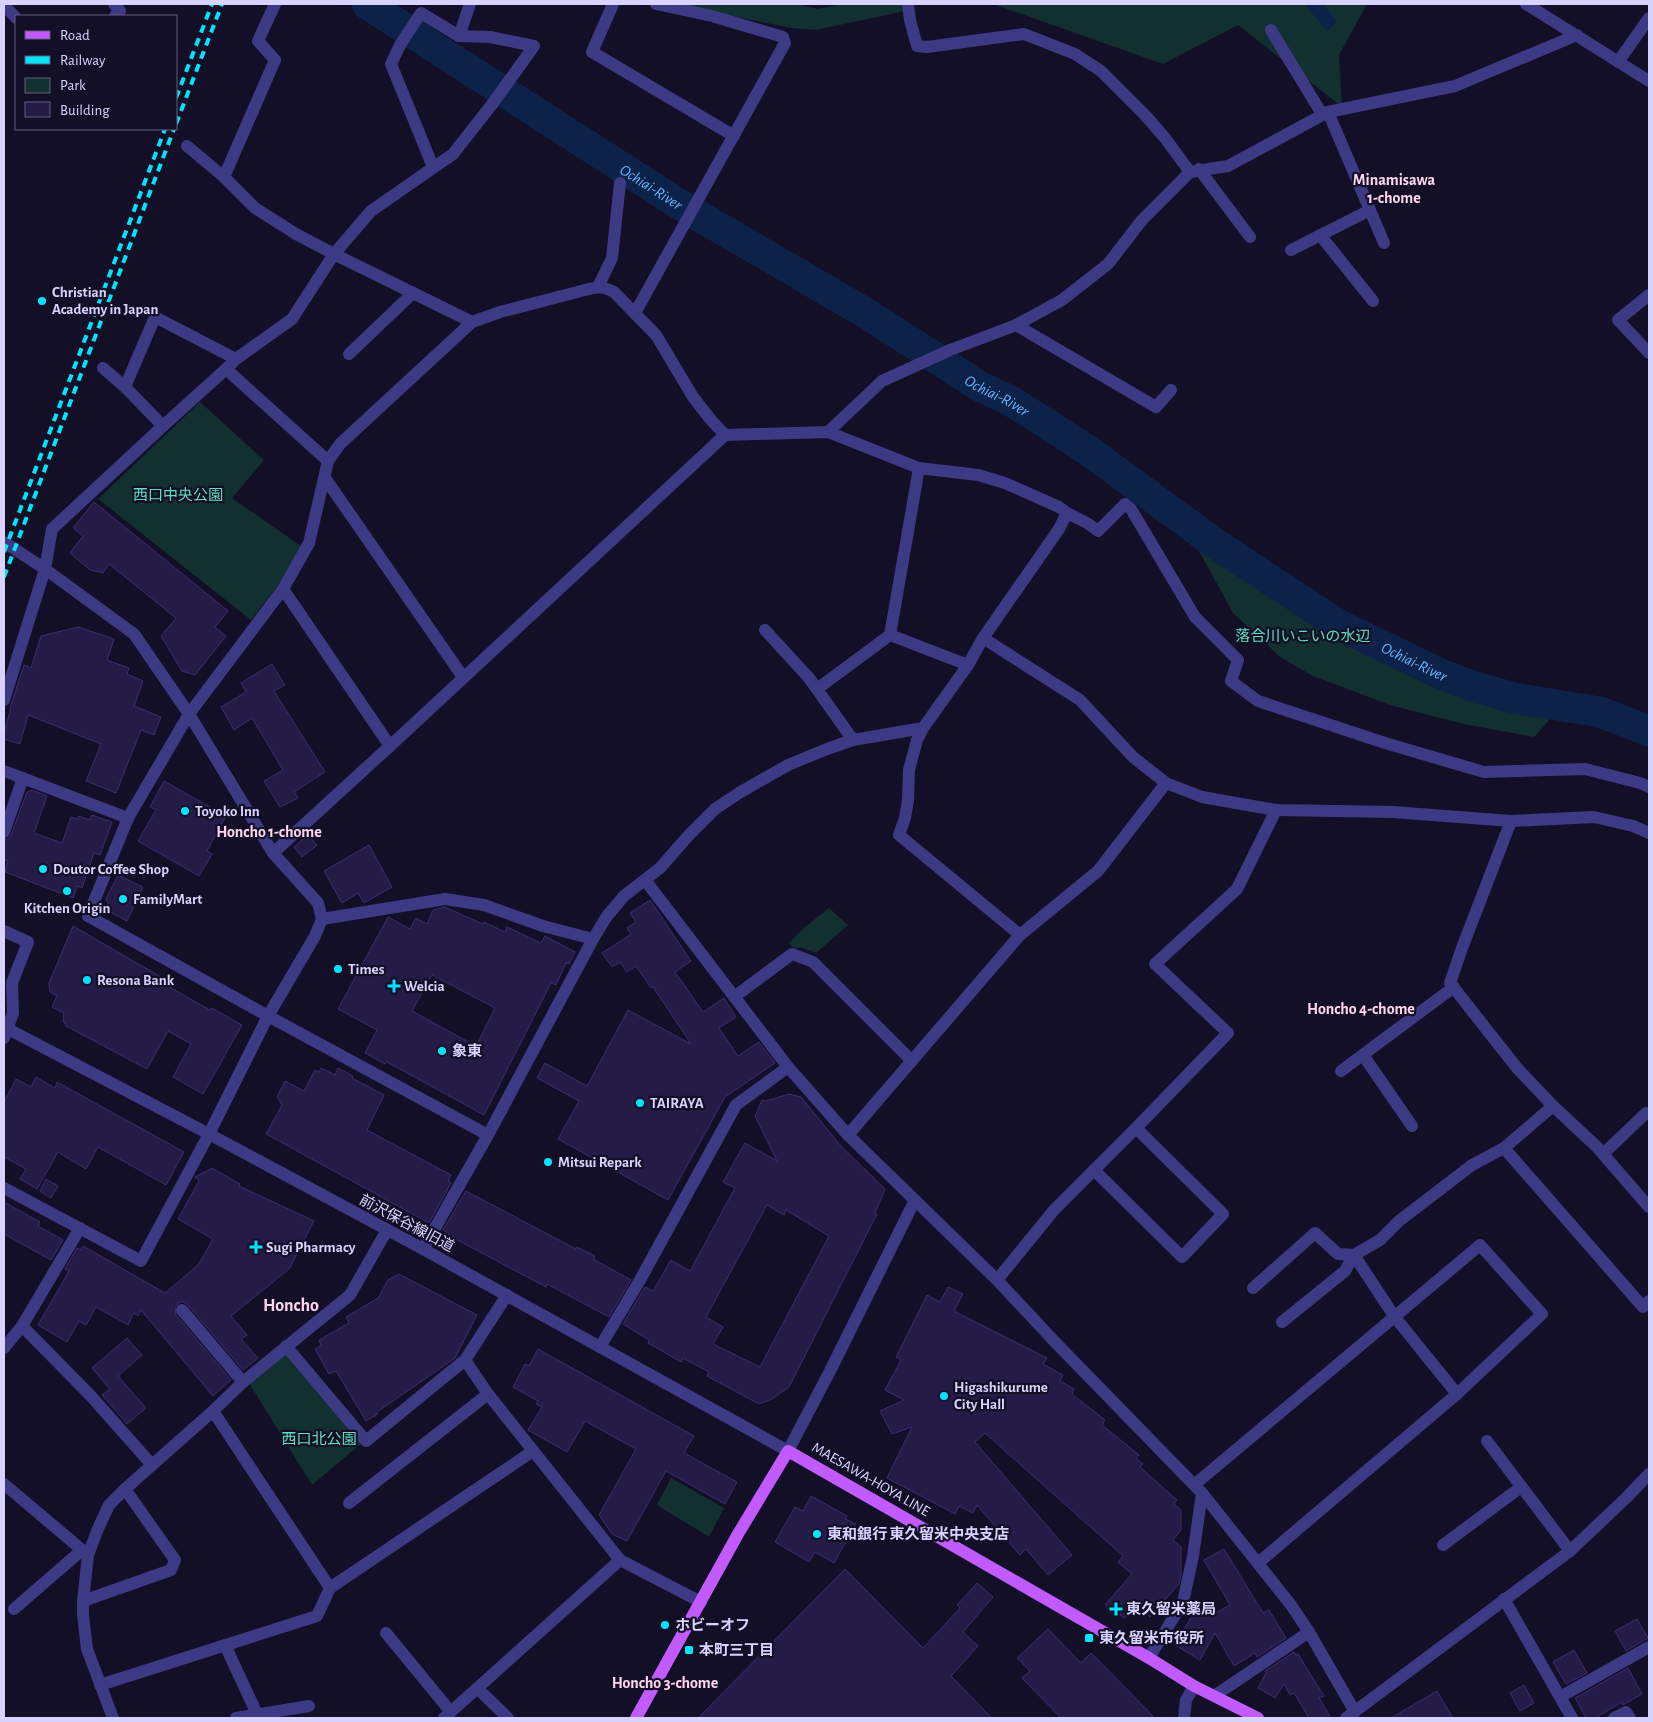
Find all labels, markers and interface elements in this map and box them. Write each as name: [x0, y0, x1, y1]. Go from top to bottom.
legend: [15, 15, 178, 130]
text: Road: [60, 28, 90, 43]
text: Railway: [60, 53, 106, 68]
text: Park: [60, 78, 86, 93]
text: Building: [60, 103, 110, 118]
water label: Ochiai-River: [617, 161, 686, 214]
district label: Minamisawa 1-chome: [1353, 172, 1436, 206]
place label: Christian Academy in Japan: [52, 285, 158, 317]
marker: Christian Academy in Japan: [36, 295, 48, 307]
water label: Ochiai-River: [962, 372, 1033, 420]
park label: 西口中央公園: [133, 487, 223, 503]
park label: 落合川いこいの水辺: [1235, 628, 1371, 644]
water label: Ochiai-River: [1379, 640, 1450, 685]
place label: Toyoko Inn: [195, 804, 260, 819]
marker: Toyoko Inn: [179, 805, 191, 817]
district label: Honcho 1-chome: [216, 824, 322, 840]
place label: Doutor Coffee Shop: [53, 862, 169, 877]
marker: Doutor Coffee Shop: [37, 863, 49, 875]
marker: Kitchen Origin: [61, 885, 73, 897]
place label: FamilyMart: [133, 892, 202, 907]
marker: FamilyMart: [117, 893, 129, 905]
place label: Kitchen Origin: [24, 901, 110, 916]
place label: Times: [348, 962, 385, 977]
marker: Times: [332, 963, 344, 975]
place label: Resona Bank: [97, 973, 175, 988]
marker: Resona Bank: [81, 974, 93, 986]
place label: Welcia: [404, 979, 445, 994]
marker: Welcia: [388, 980, 400, 992]
district label: Honcho 4-chome: [1307, 1001, 1415, 1017]
place label: 象東: [452, 1043, 482, 1059]
marker: 象東: [436, 1045, 448, 1057]
place label: TAIRAYA: [650, 1096, 704, 1111]
marker: TAIRAYA: [634, 1097, 646, 1109]
place label: Mitsui Repark: [558, 1155, 642, 1170]
marker: Mitsui Repark: [542, 1156, 554, 1168]
street label: 前沢保谷線旧道: [357, 1191, 457, 1255]
place label: Sugi Pharmacy: [266, 1240, 356, 1255]
marker: Sugi Pharmacy: [250, 1241, 262, 1253]
district label: Honcho: [263, 1297, 319, 1315]
place label: Higashikurume City Hall: [954, 1380, 1048, 1412]
marker: Higashikurume City Hall: [938, 1390, 950, 1402]
park label: 西口北公園: [281, 1430, 357, 1447]
street label: MAESAWA-HOYA LINE: [809, 1440, 932, 1519]
place label: 東和銀行 東久留米中央支店: [827, 1526, 1009, 1542]
marker: 東和銀行 東久留米中央支店: [811, 1528, 823, 1540]
place label: 東久留米薬局: [1126, 1601, 1216, 1617]
marker: 東久留米薬局: [1110, 1603, 1122, 1615]
place label: ホビーオフ: [675, 1617, 750, 1633]
marker: ホビーオフ: [659, 1619, 671, 1631]
place label: 東久留米市役所: [1099, 1630, 1204, 1646]
marker: 東久留米市役所: [1083, 1632, 1095, 1644]
place label: 本町三丁目: [699, 1642, 774, 1658]
marker: 本町三丁目: [683, 1644, 695, 1656]
district label: Honcho 3-chome: [612, 1675, 719, 1691]

